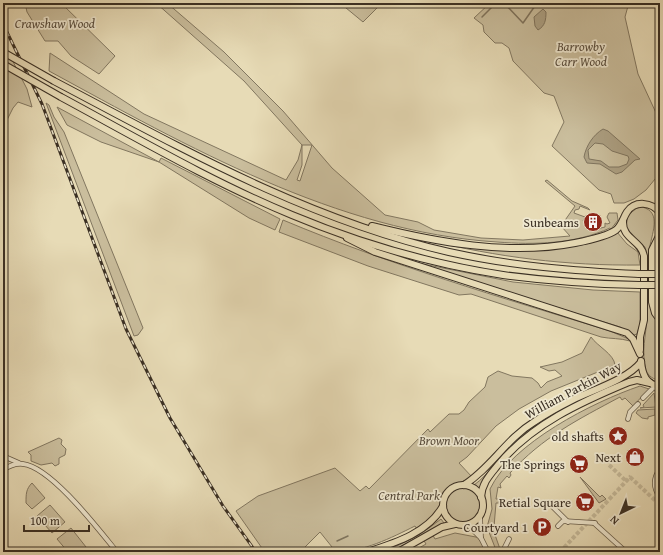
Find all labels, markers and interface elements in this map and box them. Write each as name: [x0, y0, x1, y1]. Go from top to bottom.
park label: Crawshaw Wood: [15, 14, 95, 33]
park label: Barrowby Carr Wood: [555, 37, 607, 71]
building icon: Sunbeams: [582, 211, 604, 233]
place label: Sunbeams: [524, 213, 579, 232]
street label: William Parkin Way: [521, 356, 625, 424]
place icon: old shafts: [607, 425, 629, 447]
place label: old shafts: [551, 427, 604, 446]
park label: Brown Moor: [418, 431, 480, 450]
shop icon: Next: [624, 446, 646, 468]
place label: Next: [595, 448, 621, 467]
supermarket icon: The Springs: [568, 453, 590, 475]
place label: The Springs: [500, 455, 565, 474]
park label: Central Park: [378, 486, 440, 505]
supermarket icon: Retial Square: [574, 491, 596, 513]
place label: Retial Square: [499, 493, 571, 512]
north arrow: [601, 493, 641, 533]
scale bar: [24, 507, 89, 533]
text: 100 m: [30, 512, 60, 529]
text: N: [606, 512, 622, 529]
parking icon: Courtyard 1: [531, 516, 553, 538]
place label: Courtyard 1: [464, 518, 528, 537]

